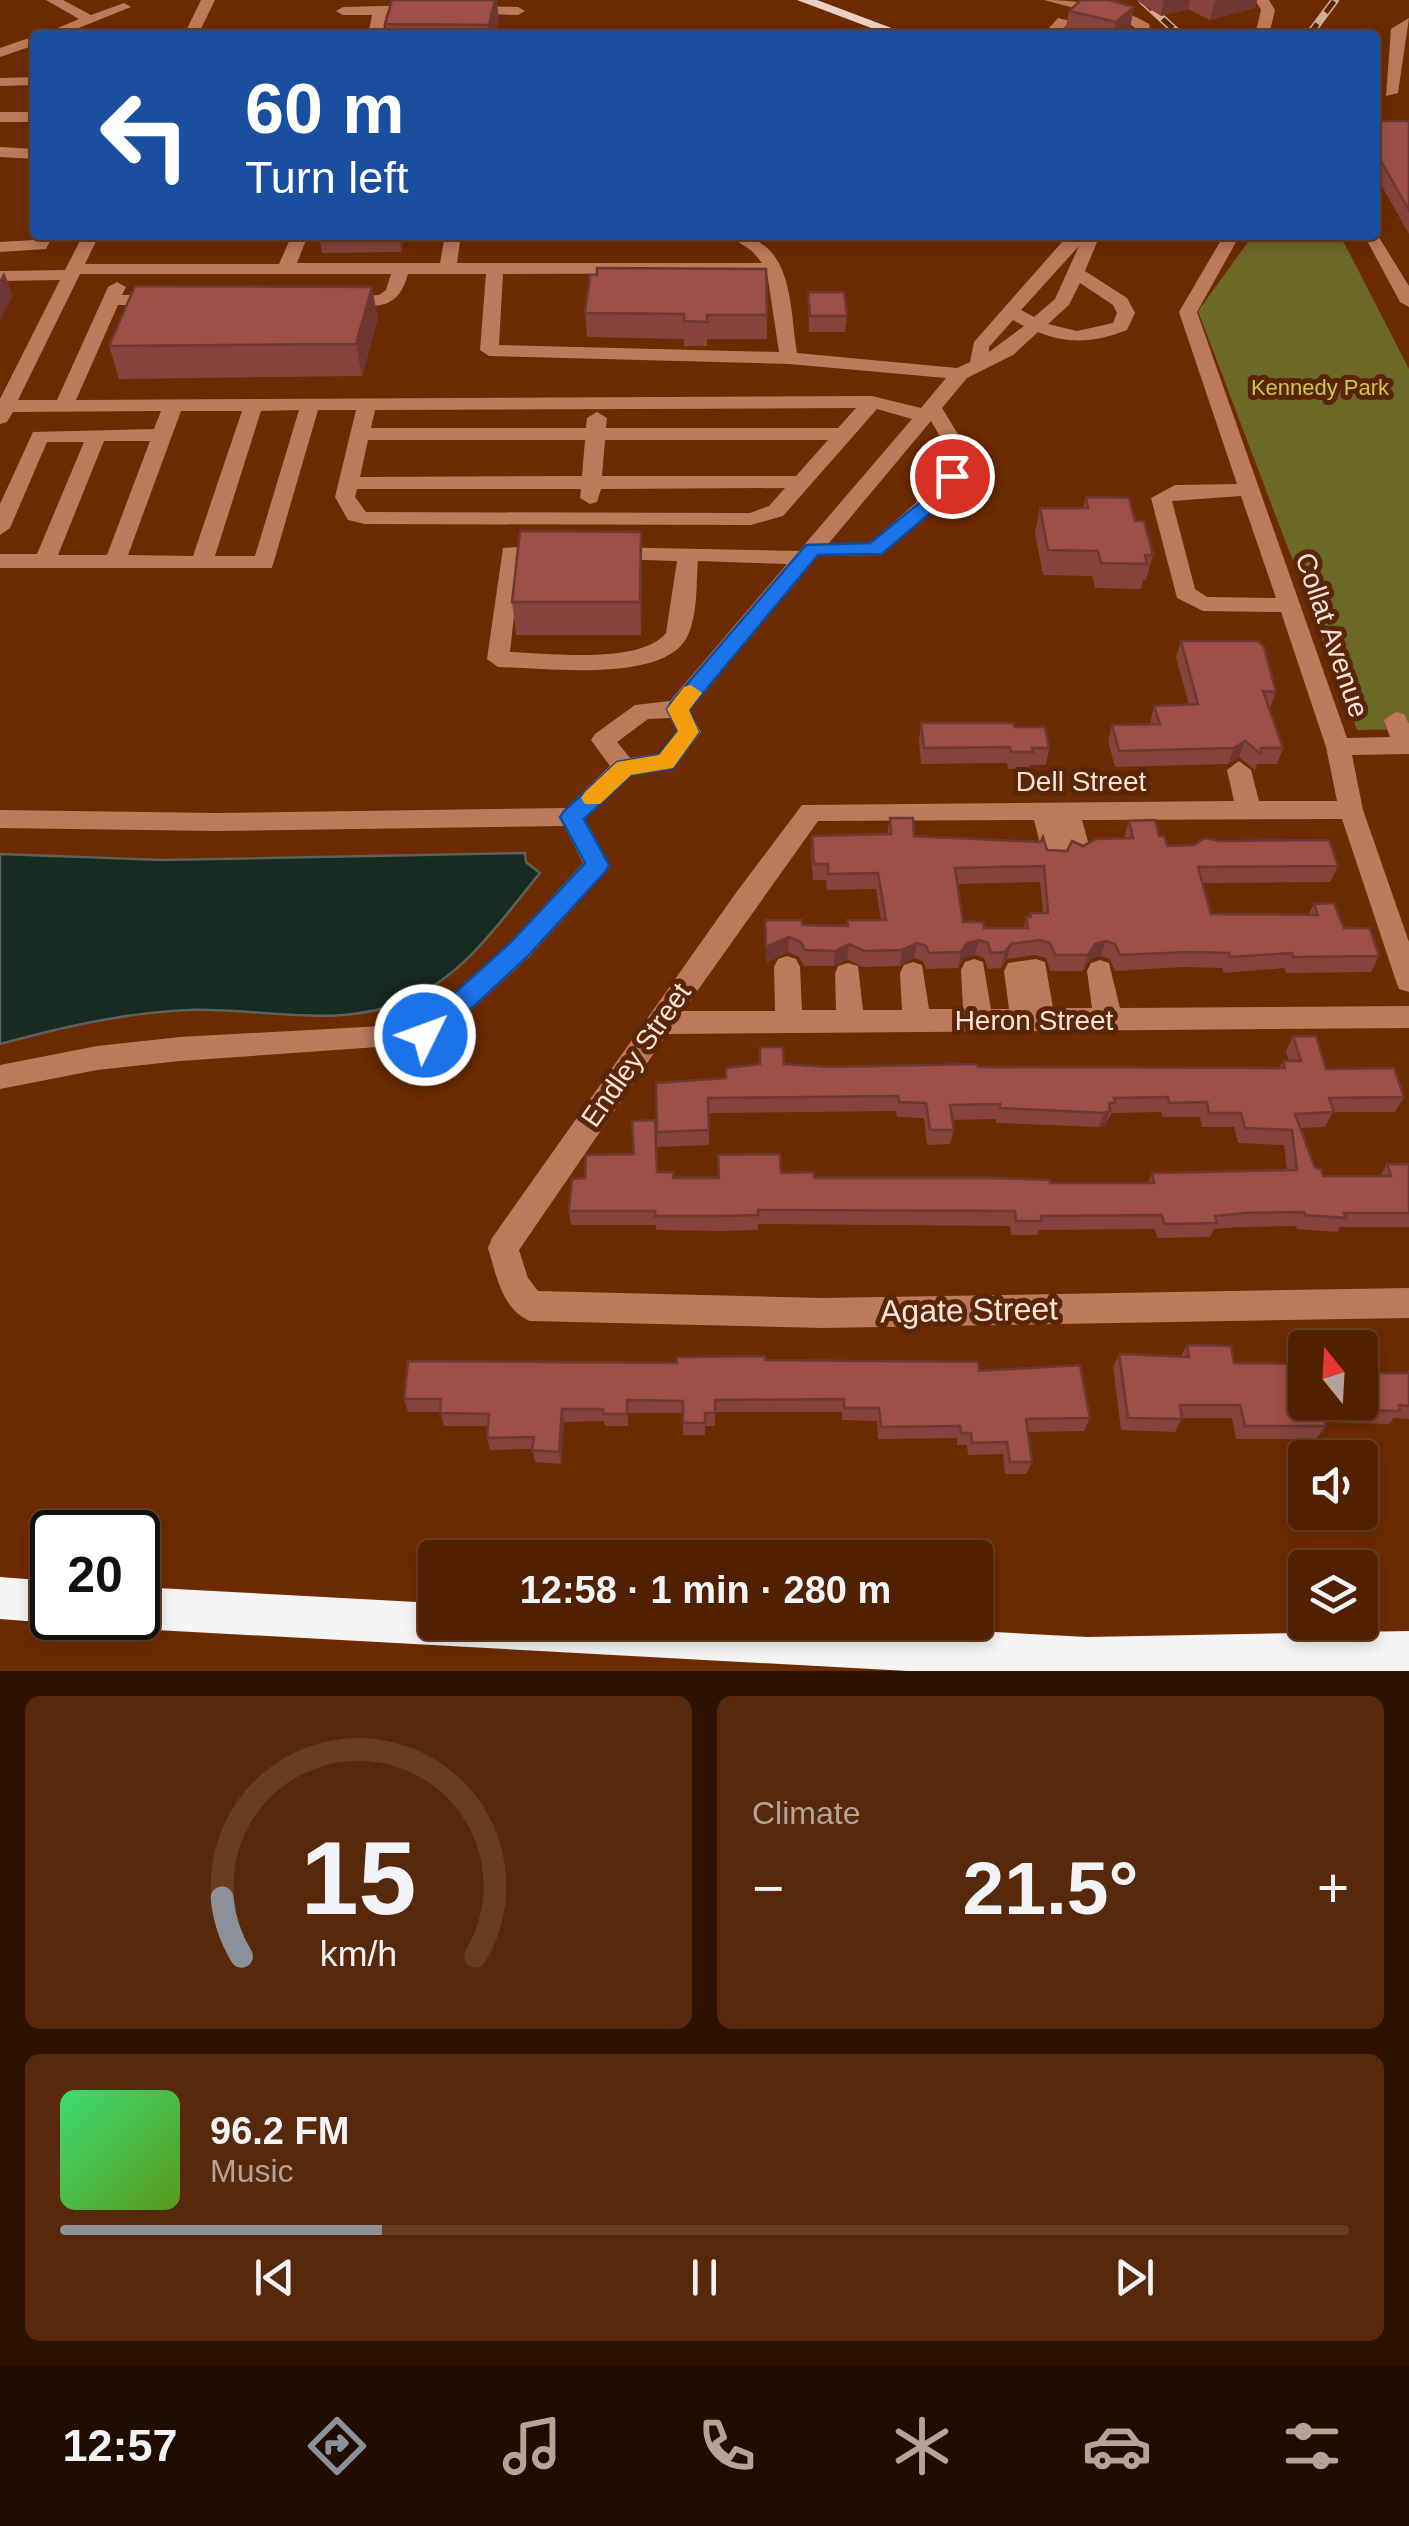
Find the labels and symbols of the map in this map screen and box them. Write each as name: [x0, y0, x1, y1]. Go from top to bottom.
park label: Kennedy Park: [1251, 375, 1390, 400]
pin: [910, 434, 995, 519]
street label: Collat Avenue: [1289, 549, 1375, 721]
street label: Dell Street: [1016, 766, 1147, 797]
street label: Endley Street: [575, 977, 697, 1133]
position arrow: [373, 983, 477, 1087]
street label: Heron Street: [955, 1005, 1114, 1036]
street label: Agate Street: [880, 1290, 1058, 1330]
north arrow: [1288, 1330, 1378, 1420]
speed limit sign: 20: [30, 1510, 160, 1640]

